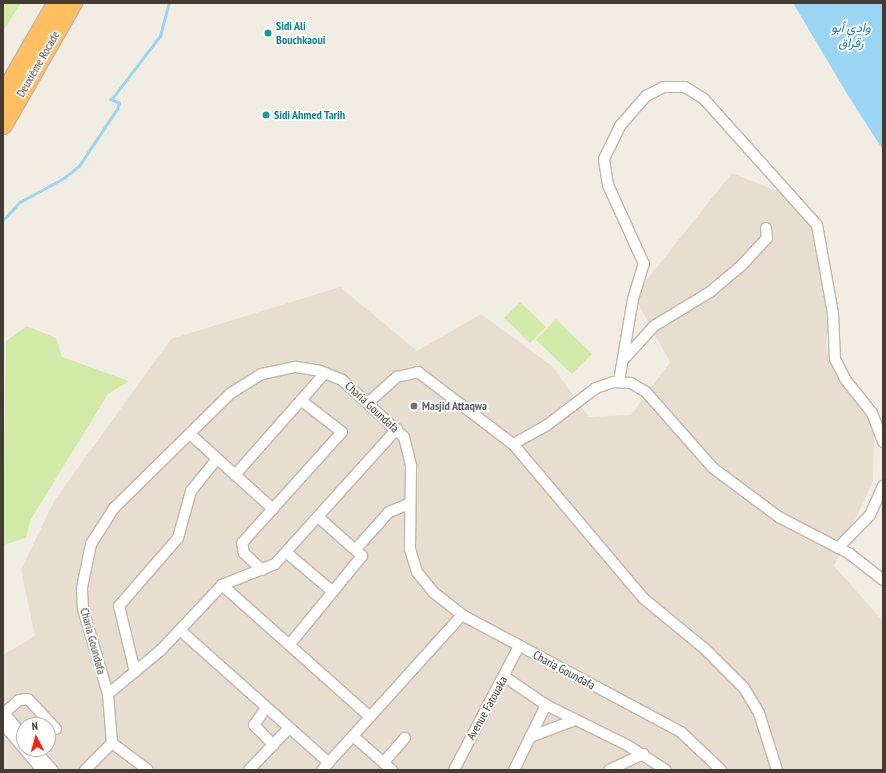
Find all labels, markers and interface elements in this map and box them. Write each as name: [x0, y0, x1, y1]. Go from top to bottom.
place label: Sidi Ali Bouchkaoui: [276, 19, 325, 47]
water label: وادي أبو رقراق: [831, 21, 871, 52]
street label: Deuxième Rocade: [13, 28, 63, 100]
marker: Sidi Ali Bouchkaoui: [263, 28, 273, 38]
place label: Sidi Ahmed Tarih: [274, 108, 346, 122]
marker: Sidi Ahmed Tarih: [261, 110, 271, 120]
street label: Charia Goundafa: [342, 378, 402, 436]
place label: Masjid Attaqwa: [422, 399, 487, 413]
marker: Masjid Attaqwa: [409, 401, 419, 411]
street label: Charia Goundafa: [77, 606, 109, 676]
street label: Charia Goundafa: [530, 648, 598, 692]
street label: Avenue Fatouaka: [464, 674, 510, 742]
north arrow: [16, 717, 56, 757]
text: N: [31, 719, 39, 733]

